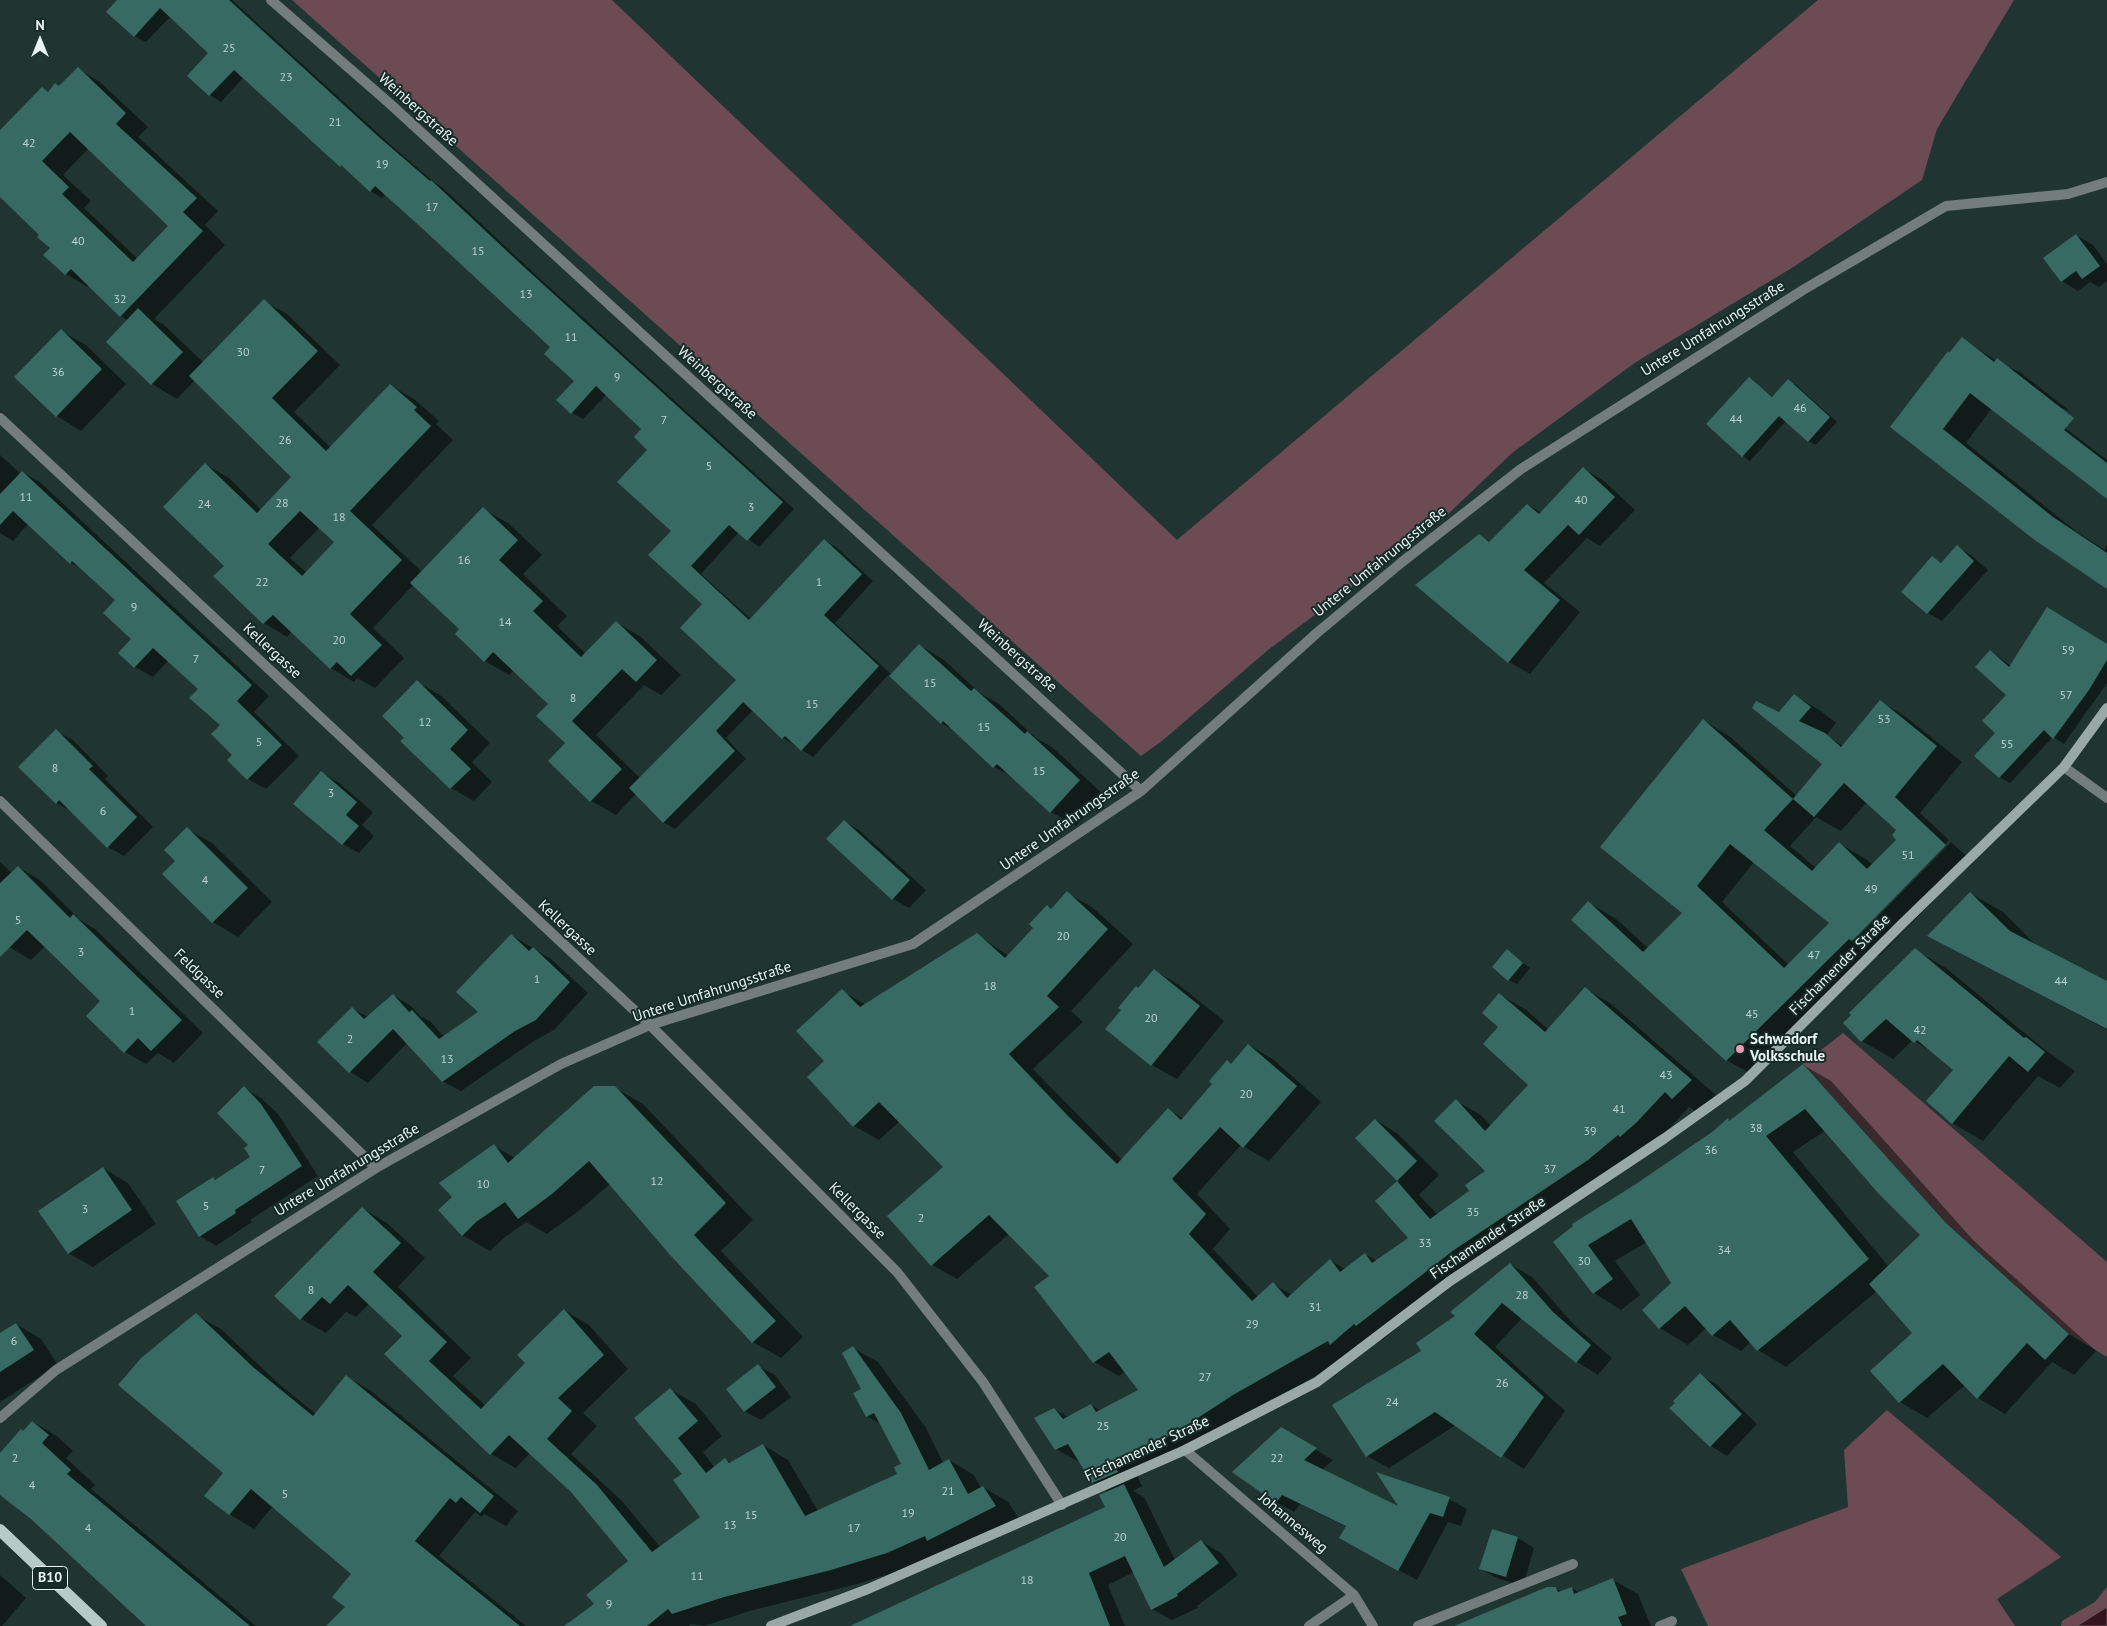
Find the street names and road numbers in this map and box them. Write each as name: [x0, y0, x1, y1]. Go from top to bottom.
street label: Weinbergstraße: [374, 70, 462, 150]
street label: Untere Umfahrungsstraße: [1638, 277, 1788, 381]
street label: Weinbergstraße: [673, 343, 761, 423]
street label: Untere Umfahrungsstraße: [1310, 503, 1450, 621]
street label: Weinbergstraße: [973, 616, 1061, 696]
street label: Kellergasse: [239, 619, 305, 683]
street label: Untere Umfahrungsstraße: [997, 765, 1143, 875]
street label: Kellergasse: [534, 896, 600, 960]
street label: Fischamender Straße: [1786, 911, 1894, 1019]
street label: Feldgasse: [170, 945, 228, 1003]
street label: Untere Umfahrungsstraße: [630, 958, 794, 1026]
street label: Untere Umfahrungsstraße: [271, 1120, 423, 1220]
street label: Kellergasse: [825, 1179, 889, 1243]
street label: Fischamender Straße: [1427, 1193, 1549, 1283]
street label: Fischamender Straße: [1082, 1412, 1212, 1486]
street label: Johannesweg: [1255, 1489, 1331, 1557]
road number: B10: [32, 1566, 68, 1590]

